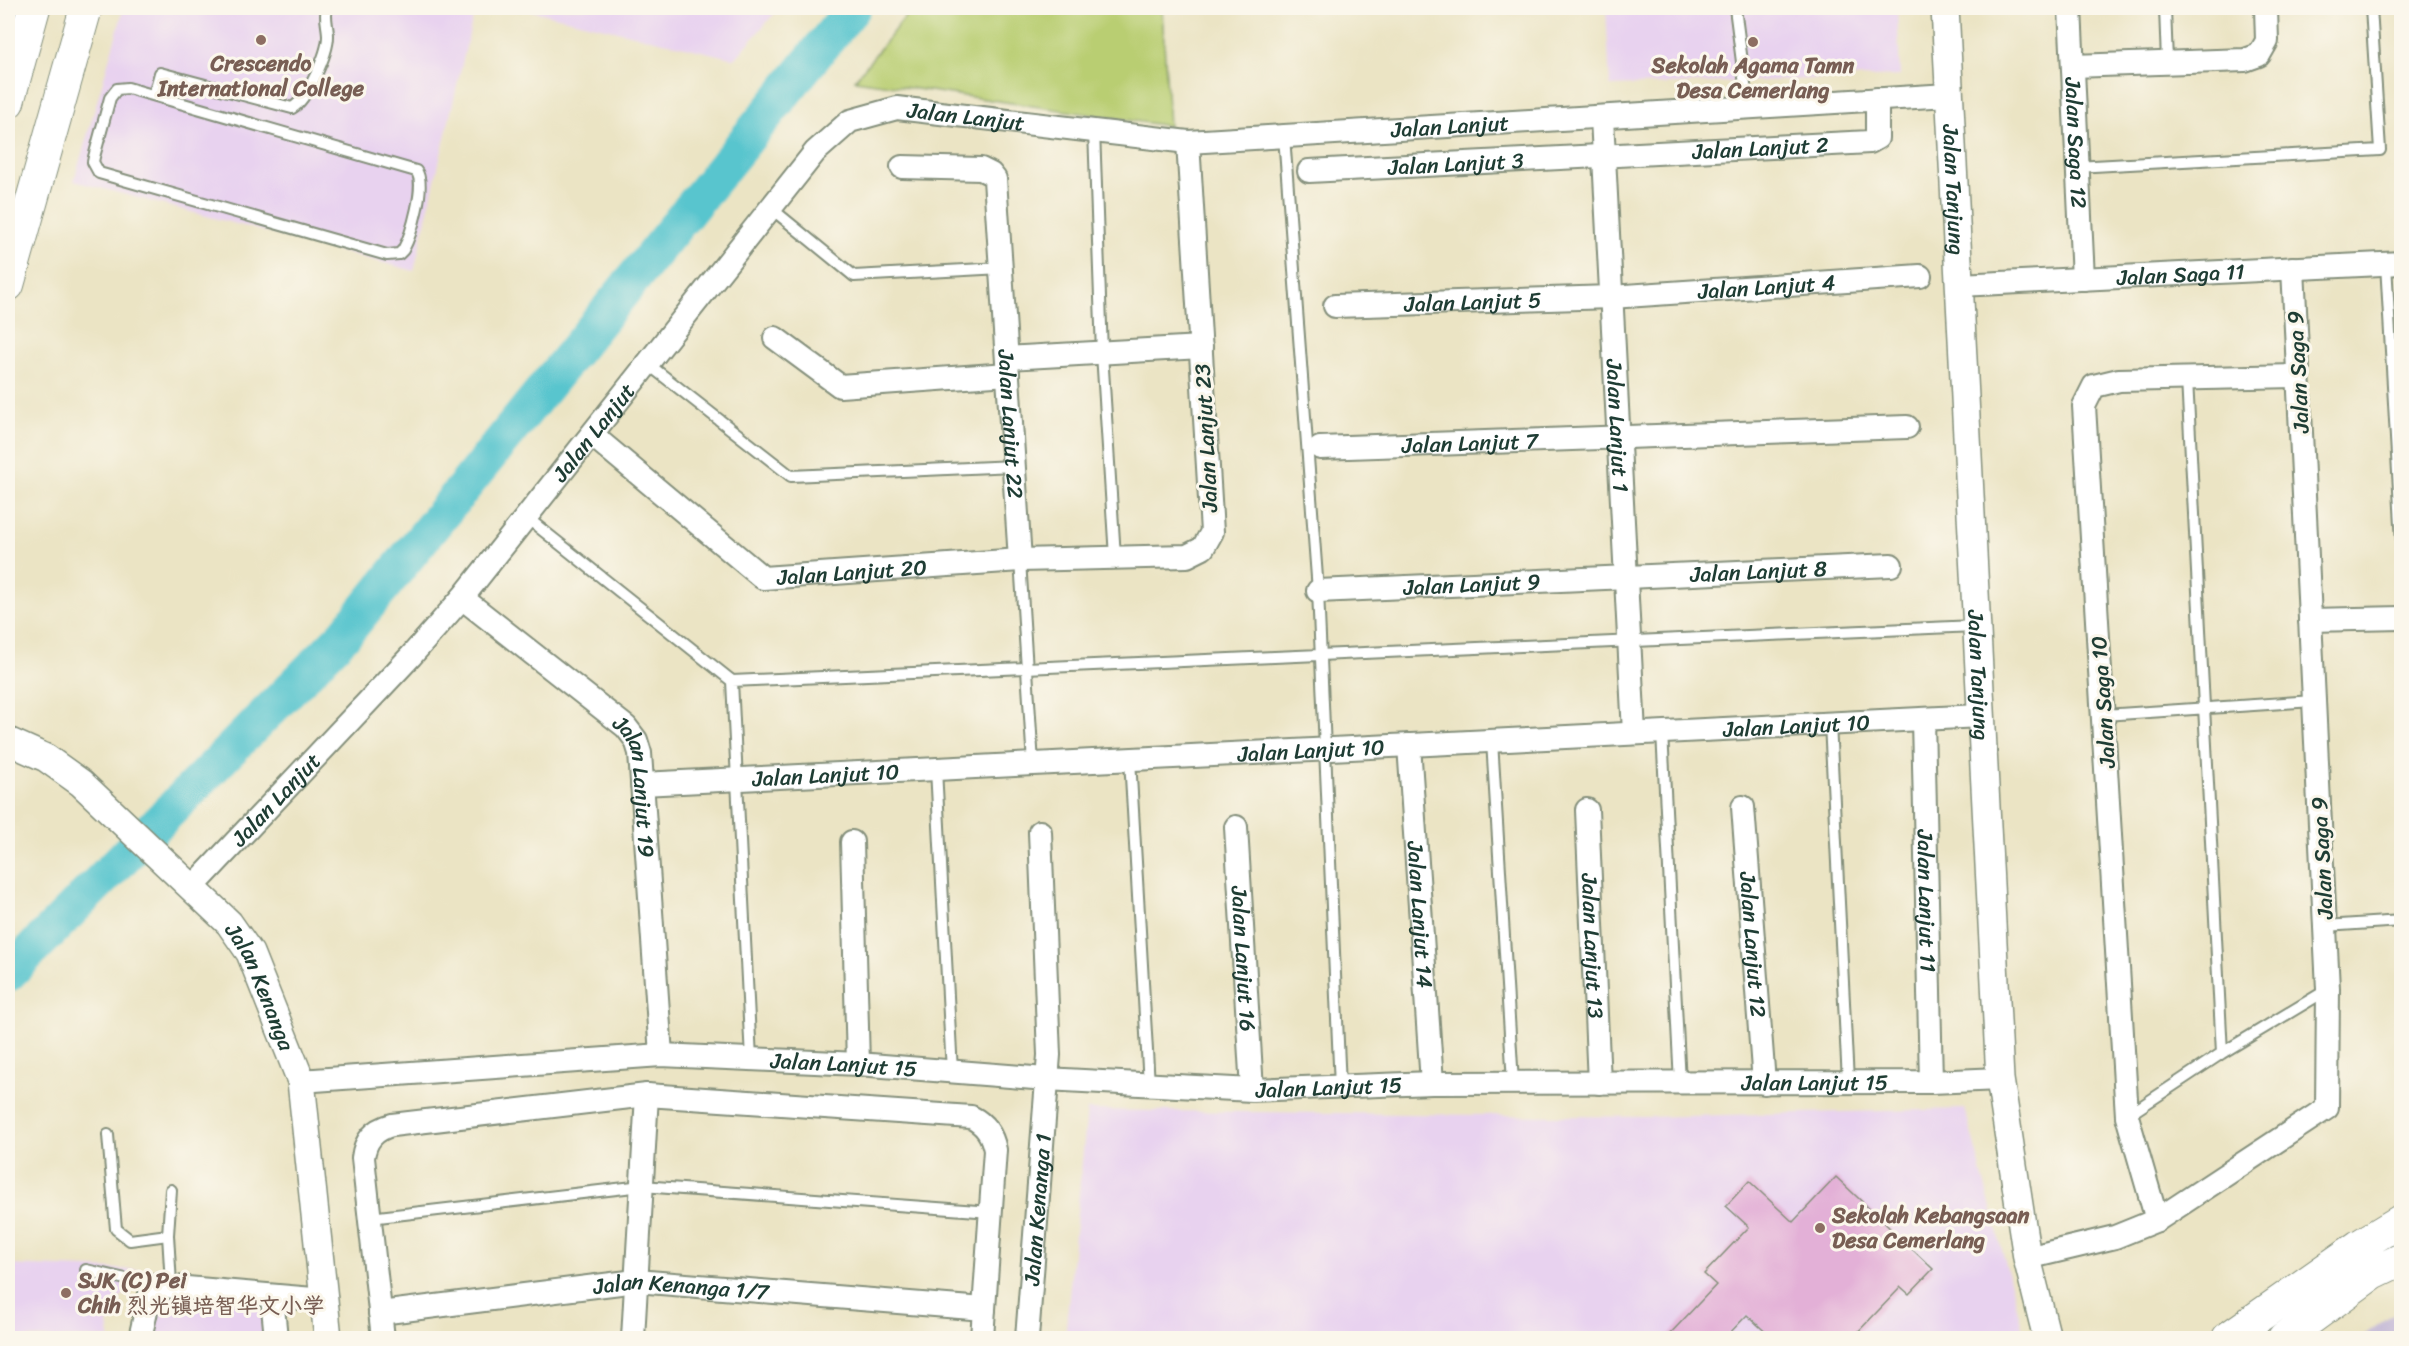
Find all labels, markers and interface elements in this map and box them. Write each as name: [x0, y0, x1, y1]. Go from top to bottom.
marker: Crescendo International College: [254, 33, 268, 47]
marker: Sekolah Agama Tamn Desa Cemerlang: [1746, 35, 1760, 49]
place label: Crescendo International College: [157, 44, 365, 108]
place label: Sekolah Agama Tamn Desa Cemerlang: [1651, 46, 1855, 110]
street label: Jalan Saga 12: [2054, 75, 2099, 210]
street label: Jalan Lanjut: [904, 90, 1027, 142]
street label: Jalan Lanjut: [1389, 103, 1510, 149]
street label: Jalan Tanjung: [1931, 122, 1977, 256]
street label: Jalan Lanjut 2: [1690, 125, 1830, 171]
street label: Jalan Lanjut 3: [1386, 140, 1525, 186]
street label: Jalan Saga 11: [2115, 251, 2246, 297]
street label: Jalan Lanjut 4: [1696, 262, 1837, 311]
street label: Jalan Lanjut 5: [1403, 280, 1542, 323]
street label: Jalan Saga 9: [2275, 310, 2321, 435]
street label: Jalan Lanjut 22: [987, 347, 1035, 500]
street label: Jalan Lanjut 1: [1595, 357, 1641, 493]
street label: Jalan Lanjut 23: [1183, 363, 1229, 514]
street label: Jalan Lanjut: [541, 373, 646, 491]
street label: Jalan Lanjut 7: [1400, 421, 1540, 465]
street label: Jalan Lanjut 20: [774, 547, 928, 597]
street label: Jalan Lanjut 8: [1688, 548, 1828, 594]
street label: Jalan Lanjut 9: [1401, 561, 1541, 607]
street label: Jalan Tanjung: [1956, 608, 2002, 742]
street label: Jalan Saga 10: [2079, 635, 2127, 770]
street label: Jalan Lanjut 10: [1721, 702, 1871, 749]
street label: Jalan Lanjut 19: [604, 704, 667, 859]
street label: Jalan Lanjut 10: [1236, 727, 1386, 773]
street label: Jalan Lanjut: [220, 743, 331, 856]
street label: Jalan Lanjut 10: [750, 751, 900, 798]
street label: Jalan Saga 9: [2299, 796, 2345, 921]
street label: Jalan Lanjut 11: [1906, 828, 1948, 973]
street label: Jalan Lanjut 14: [1396, 839, 1445, 989]
street label: Jalan Lanjut 12: [1728, 869, 1778, 1019]
street label: Jalan Lanjut 13: [1570, 871, 1616, 1019]
street label: Jalan Lanjut 16: [1220, 884, 1268, 1033]
street label: Jalan Kenanga: [214, 913, 307, 1057]
street label: Jalan Lanjut 15: [769, 1040, 919, 1088]
street label: Jalan Lanjut 15: [1740, 1063, 1888, 1102]
street label: Jalan Lanjut 15: [1254, 1065, 1403, 1109]
street label: Jalan Kenanga 1: [1012, 1132, 1062, 1288]
place label: Sekolah Kebangsaan Desa Cemerlang: [1831, 1196, 2030, 1260]
marker: Sekolah Kebangsaan Desa Cemerlang: [1813, 1221, 1827, 1235]
place label: SJK (C) Pei Chih 烈光镇培智华文小学: [77, 1261, 325, 1325]
street label: Jalan Kenanga 1/7: [590, 1261, 772, 1311]
marker: SJK (C) Pei Chih 烈光镇培智华文小学: [59, 1286, 73, 1300]

